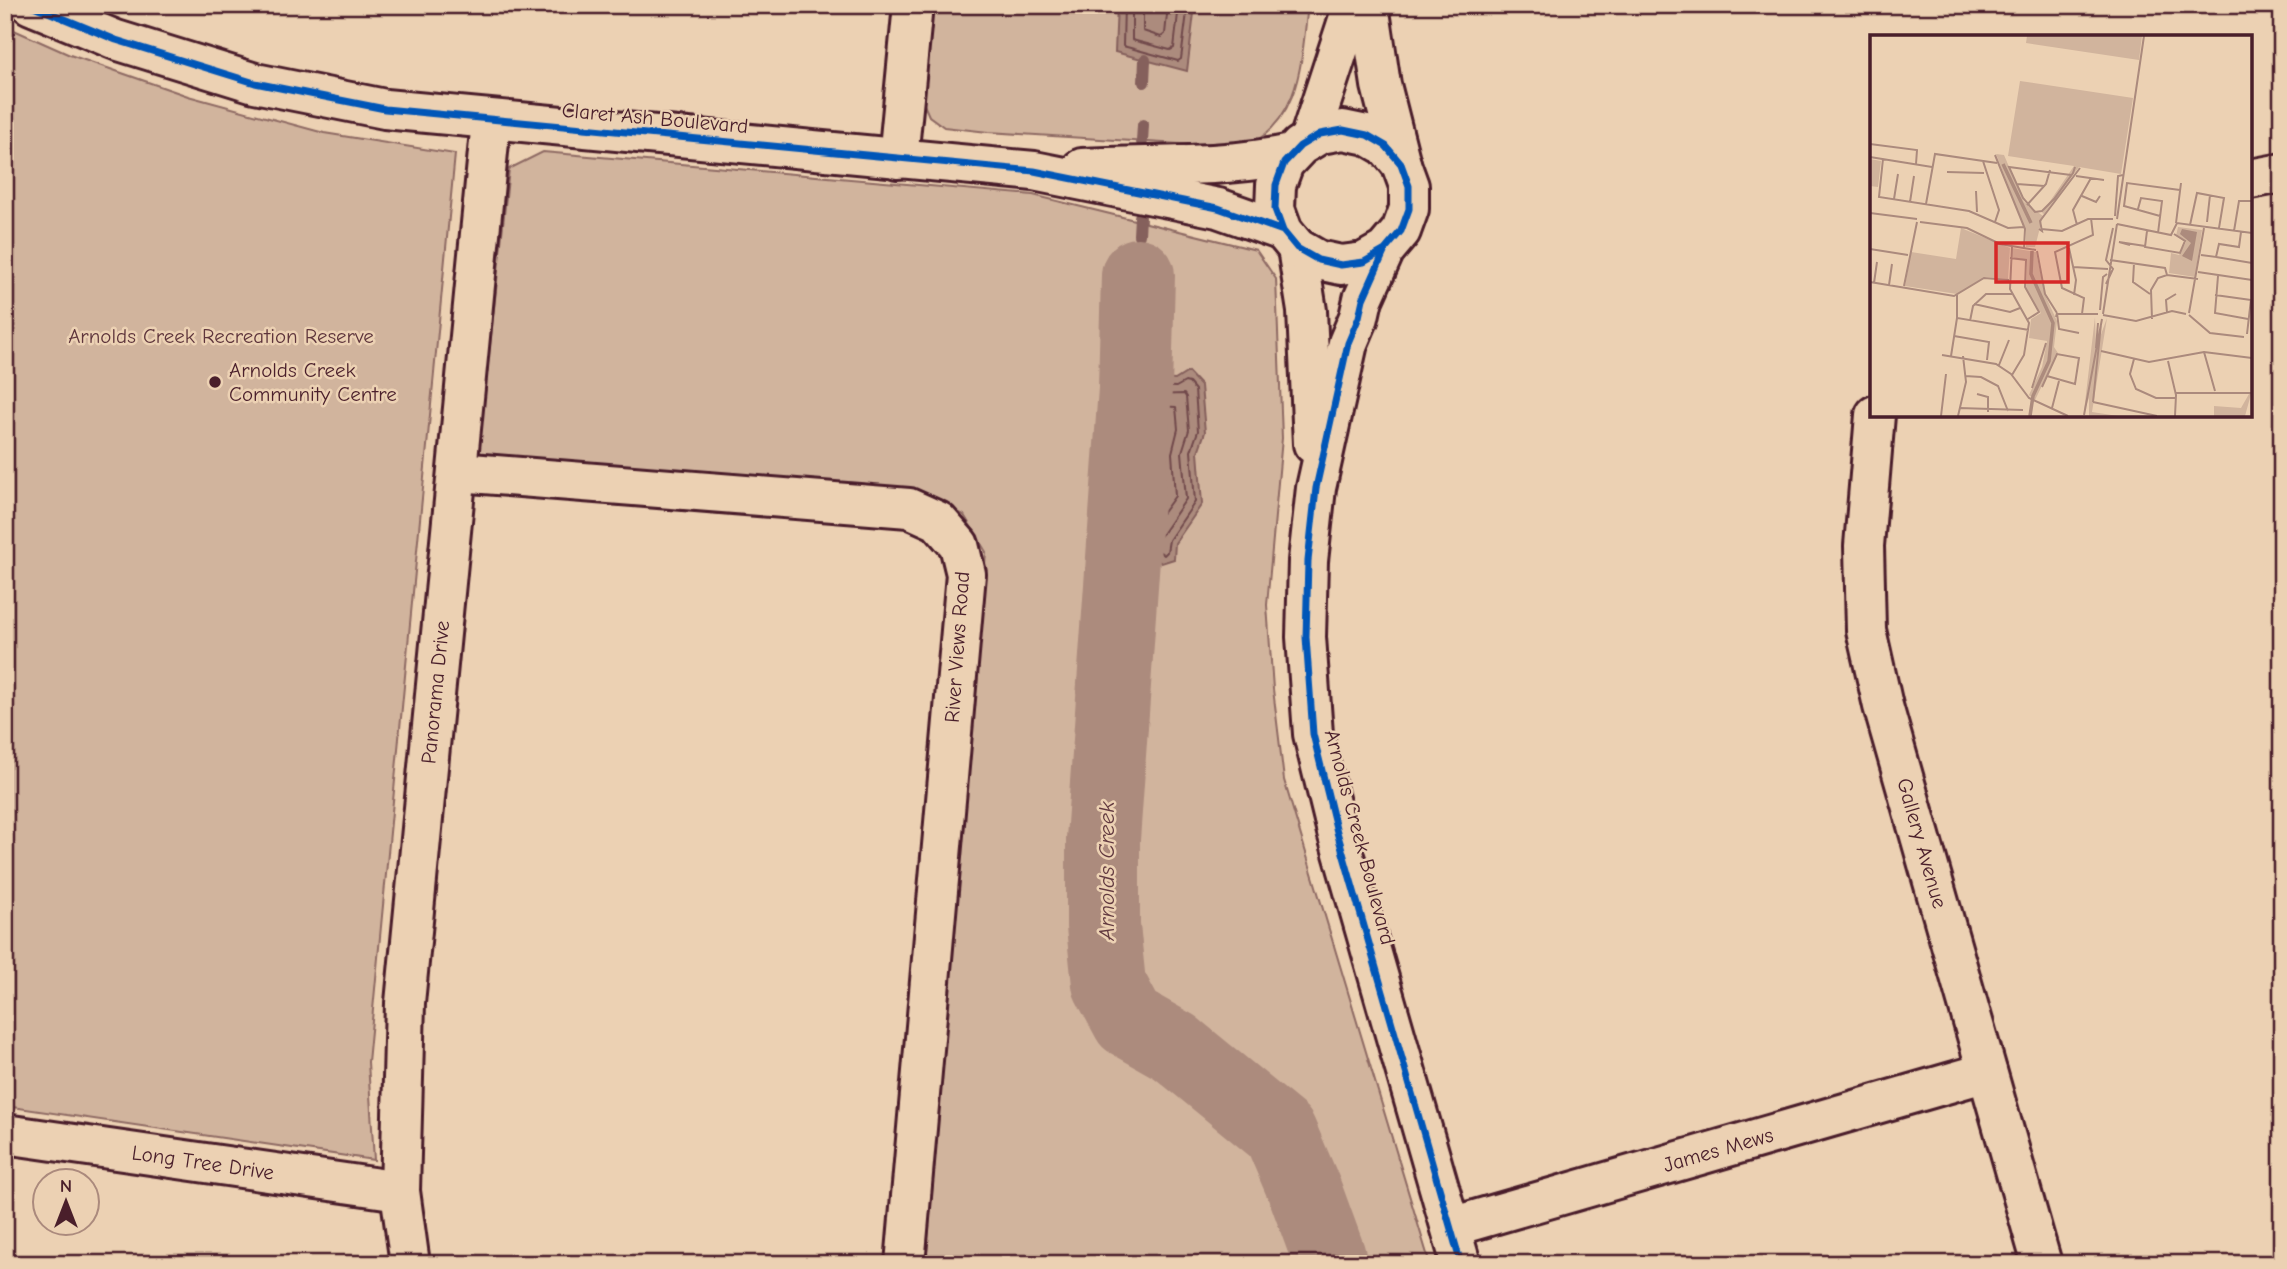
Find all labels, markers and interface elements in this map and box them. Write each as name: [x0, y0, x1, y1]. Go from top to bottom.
inset map: [1870, 35, 2252, 416]
street label: Claret Ash Boulevard: [561, 98, 749, 138]
park label: Arnolds Creek Recreation Reserve: [68, 324, 374, 348]
place label: Arnolds Creek Community Centre: [229, 358, 397, 406]
marker: Arnolds Creek Community Centre: [207, 374, 223, 390]
street label: River Views Road: [940, 570, 974, 724]
street label: Panorama Drive: [416, 620, 454, 765]
street label: Arnolds Creek Boulevard: [1320, 727, 1400, 947]
street label: Gallery Avenue: [1892, 775, 1952, 911]
water label: Arnolds Creek: [1093, 801, 1120, 941]
street label: James Mews: [1660, 1122, 1776, 1177]
street label: Long Tree Drive: [130, 1140, 276, 1185]
north arrow: [32, 1168, 102, 1238]
text: N: [60, 1175, 72, 1197]

